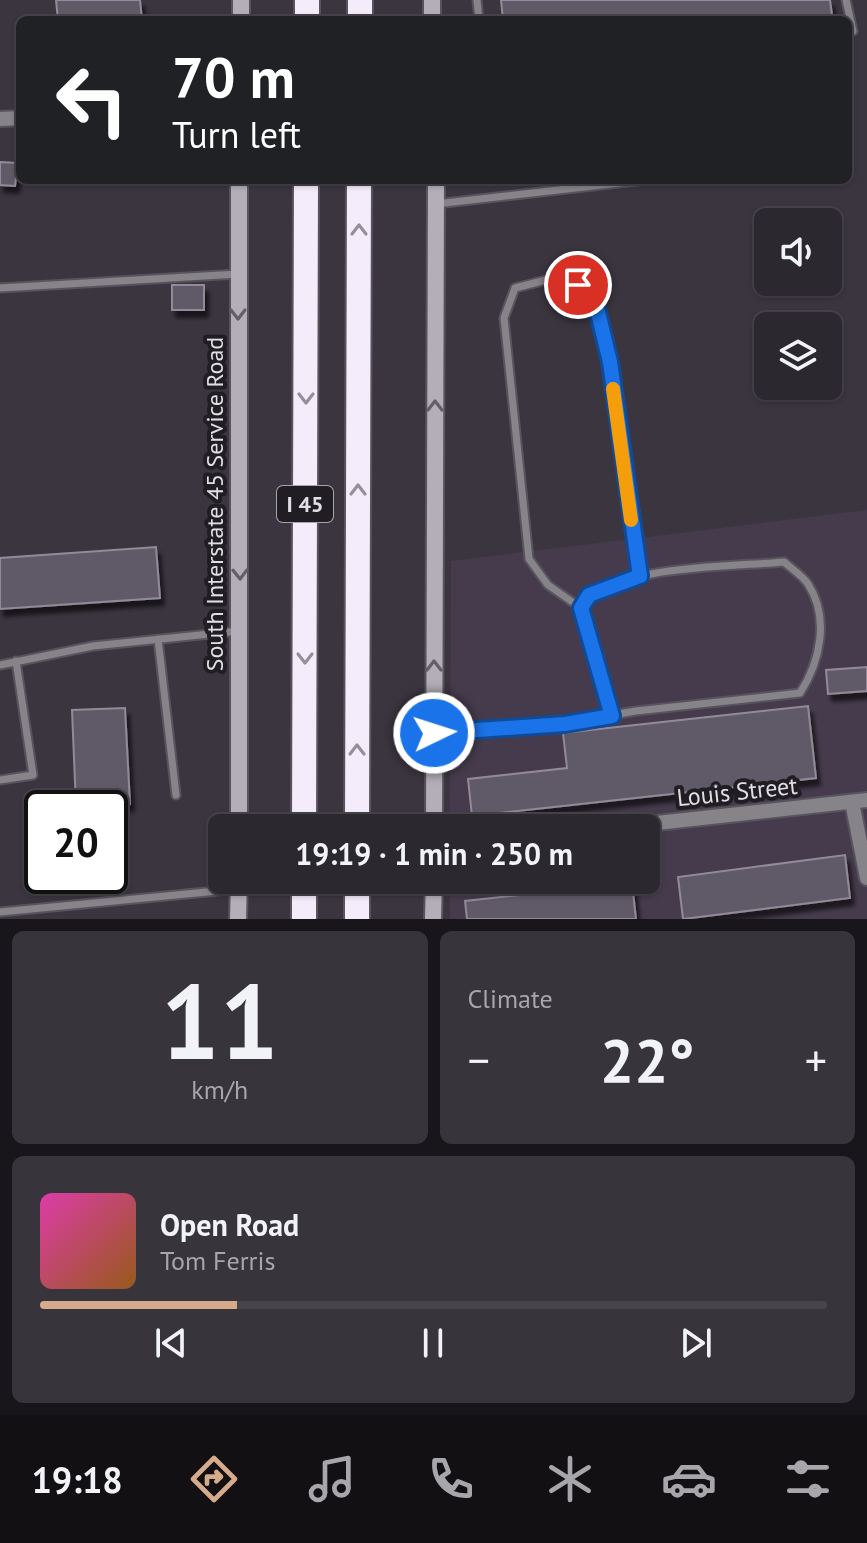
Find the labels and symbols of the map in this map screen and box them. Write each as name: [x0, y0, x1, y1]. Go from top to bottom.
one-way arrow: [350, 223, 368, 236]
pin: [544, 251, 612, 319]
one-way arrow: [229, 308, 247, 321]
street label: South Interstate 45 Service Road: [199, 337, 230, 671]
one-way arrow: [297, 392, 315, 405]
one-way arrow: [426, 399, 444, 412]
one-way arrow: [349, 483, 367, 496]
road number: I 45: [277, 486, 333, 522]
one-way arrow: [231, 568, 249, 581]
one-way arrow: [296, 652, 314, 665]
one-way arrow: [425, 659, 443, 672]
position arrow: [392, 691, 476, 775]
one-way arrow: [348, 743, 366, 756]
street label: Louis Street: [675, 770, 799, 813]
speed limit sign: 20: [24, 790, 128, 894]

